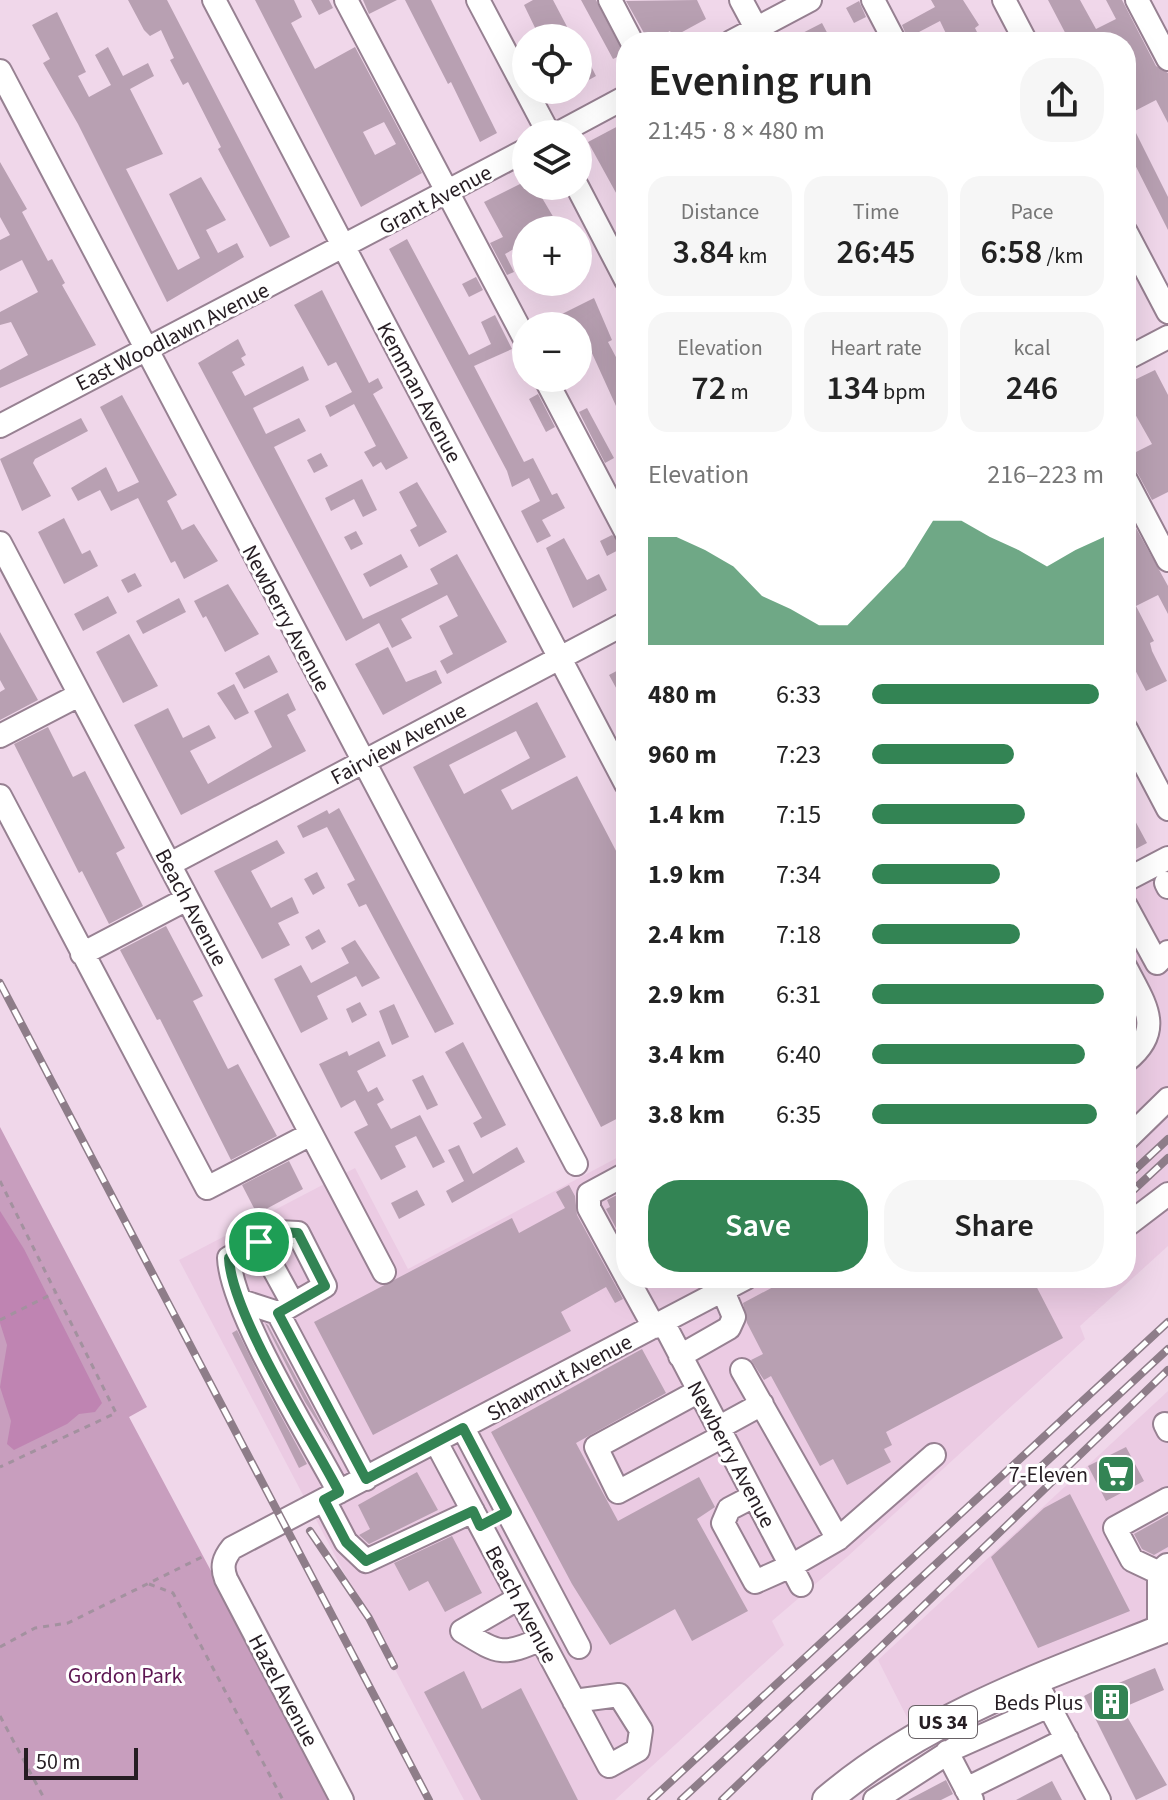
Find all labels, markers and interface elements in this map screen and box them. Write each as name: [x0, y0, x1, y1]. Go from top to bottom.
map controls: [512, 24, 592, 392]
button: locate: [512, 24, 592, 104]
text: Evening run: [648, 50, 873, 113]
button: share: [1020, 58, 1104, 142]
text: 21:45 · 8 × 480 m: [648, 112, 825, 149]
button: layers: [512, 120, 592, 200]
street label: Grant Avenue: [373, 157, 498, 243]
text: Distance: [681, 196, 759, 228]
text: Time: [853, 196, 899, 228]
text: Pace: [1010, 196, 1054, 228]
button: +: [512, 216, 592, 296]
text: 3.84: [672, 228, 734, 277]
text: 26:45: [836, 228, 916, 277]
text: 6:58: [981, 228, 1042, 277]
text: km: [734, 240, 768, 272]
text: /km: [1042, 240, 1083, 272]
street label: East Woodlawn Avenue: [70, 274, 275, 400]
button: −: [512, 312, 592, 392]
street label: Kemman Avenue: [369, 316, 470, 469]
text: Elevation: [677, 332, 763, 364]
text: Heart rate: [830, 332, 922, 364]
text: kcal: [1013, 332, 1051, 364]
text: 72: [691, 364, 726, 413]
text: 134: [826, 364, 879, 413]
text: 246: [1006, 364, 1058, 413]
text: m: [726, 376, 749, 408]
text: bpm: [879, 376, 926, 408]
text: Elevation: [648, 456, 749, 493]
text: 216–223 m: [987, 456, 1104, 493]
street label: Newberry Avenue: [234, 539, 338, 698]
text: 480 m: [648, 676, 717, 713]
text: 6:33: [776, 676, 821, 713]
street label: Fairview Avenue: [325, 695, 472, 793]
text: 960 m: [648, 736, 717, 773]
text: 7:23: [776, 736, 821, 773]
text: 1.4 km: [648, 796, 725, 833]
text: 7:15: [776, 796, 821, 833]
street label: Beach Avenue: [147, 843, 236, 972]
text: 1.9 km: [648, 856, 725, 893]
text: 7:34: [776, 856, 821, 893]
text: 2.4 km: [648, 916, 725, 953]
text: 7:18: [776, 916, 821, 953]
text: 2.9 km: [648, 976, 725, 1013]
text: 6:31: [776, 976, 821, 1013]
text: 3.4 km: [648, 1036, 725, 1073]
text: 6:40: [776, 1036, 821, 1073]
text: 3.8 km: [648, 1096, 725, 1133]
text: 6:35: [776, 1096, 821, 1133]
button: Save: [648, 1180, 868, 1272]
button: Share: [884, 1180, 1104, 1272]
pin: [225, 1208, 293, 1276]
icon: arrive: [237, 1220, 281, 1264]
street label: Shawmut Avenue: [481, 1326, 638, 1430]
street label: Newberry Avenue: [679, 1375, 783, 1534]
supermarket icon: 7-Eleven: [1095, 1453, 1137, 1495]
place label: 7-Eleven: [1009, 1459, 1088, 1491]
street label: Beach Avenue: [477, 1540, 566, 1669]
street label: Hazel Avenue: [240, 1629, 326, 1752]
park label: Gordon Park: [68, 1660, 182, 1692]
building icon: Beds Plus: [1090, 1681, 1132, 1723]
place label: Beds Plus: [994, 1687, 1083, 1719]
road number: US 34: [909, 1706, 977, 1738]
scale bar: [24, 1744, 138, 1780]
text: 50 m: [36, 1746, 81, 1778]

